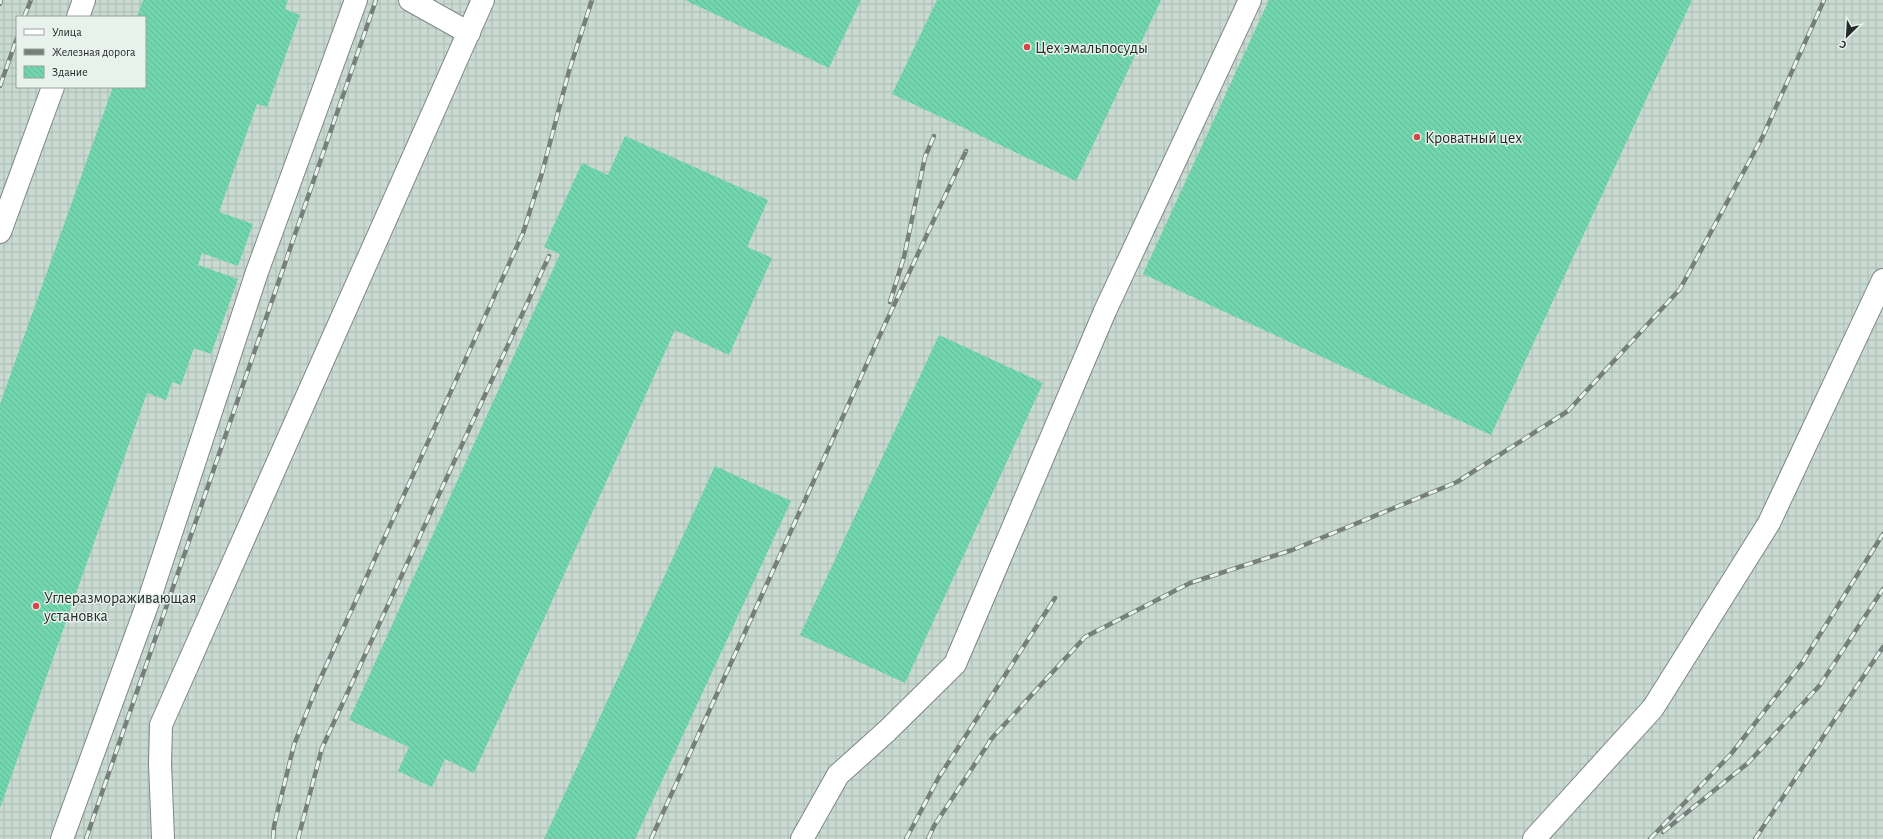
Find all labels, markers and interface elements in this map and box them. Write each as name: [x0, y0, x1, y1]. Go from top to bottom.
legend: [16, 16, 146, 88]
north arrow: [1827, 16, 1867, 56]
text: Улица: [52, 26, 82, 38]
text: С: [1838, 38, 1848, 51]
place label: Цех эмальпосуды: [1035, 40, 1148, 57]
marker: Цех эмальпосуды: [1022, 42, 1032, 52]
text: Железная дорога: [52, 46, 136, 58]
text: Здание: [52, 66, 88, 78]
place label: Кроватный цех: [1425, 130, 1522, 146]
marker: Кроватный цех: [1412, 132, 1422, 142]
place label: Углеразмораживающая установка: [43, 590, 197, 625]
marker: Углеразмораживающая установка: [31, 601, 41, 611]

